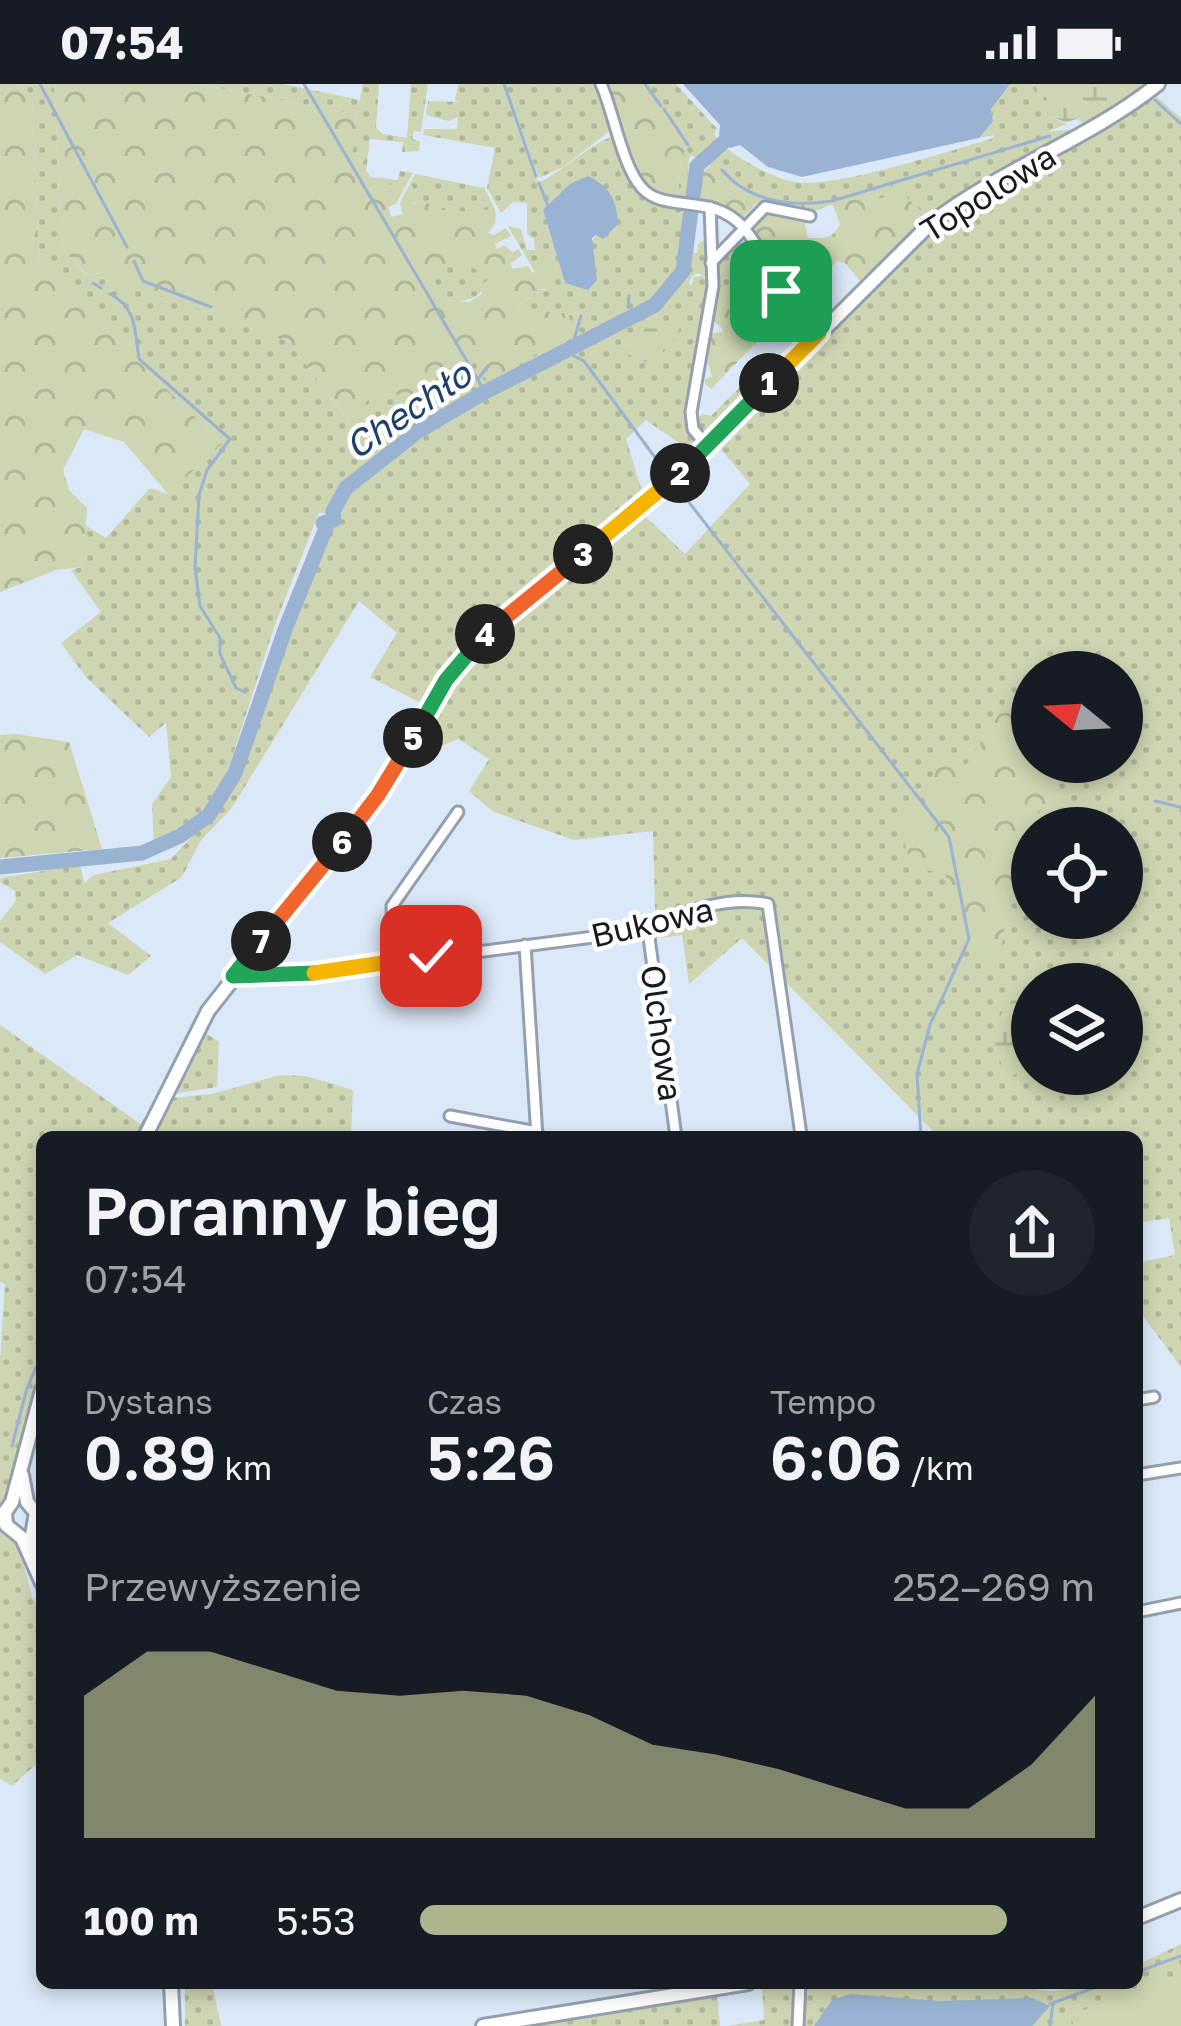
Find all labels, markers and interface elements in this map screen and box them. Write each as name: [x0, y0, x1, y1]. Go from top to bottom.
text: 07:54: [60, 15, 184, 69]
street label: Topolowa: [913, 136, 1062, 249]
pin: [730, 240, 832, 342]
icon: arrive: [748, 258, 814, 324]
water label: Chechło: [337, 351, 481, 467]
pin: 1: [739, 353, 799, 413]
text: 1: [761, 363, 778, 402]
pin: 2: [650, 443, 710, 503]
text: 2: [670, 453, 690, 492]
pin: 3: [553, 524, 613, 584]
text: 3: [573, 534, 593, 573]
pin: 4: [455, 604, 515, 664]
text: 4: [475, 614, 495, 653]
north arrow: [1011, 651, 1143, 783]
map controls: [1011, 651, 1143, 1095]
pin: 5: [383, 708, 443, 768]
text: 5: [403, 718, 423, 757]
button: locate: [1011, 807, 1143, 939]
pin: 6: [312, 812, 372, 872]
text: 6: [332, 822, 352, 861]
street label: Bukowa: [587, 889, 717, 954]
pin: [380, 905, 482, 1007]
pin: 7: [231, 911, 291, 971]
text: 7: [252, 921, 270, 960]
icon: check: [398, 923, 464, 989]
street label: Olchowa: [634, 962, 691, 1104]
button: layers: [1011, 963, 1143, 1095]
text: Poranny bieg: [84, 1170, 501, 1250]
button: share: [969, 1170, 1095, 1296]
text: 07:54: [84, 1255, 187, 1302]
text: Dystans: [84, 1382, 213, 1421]
text: Czas: [427, 1382, 502, 1421]
text: Tempo: [770, 1382, 876, 1421]
text: 0.89: [84, 1421, 216, 1493]
text: 5:26: [427, 1421, 555, 1493]
text: 6:06: [770, 1421, 902, 1493]
text: km: [216, 1448, 272, 1487]
text: /km: [902, 1448, 974, 1487]
text: Przewyższenie: [84, 1563, 362, 1610]
text: 252–269 m: [892, 1563, 1095, 1610]
text: 100 m: [84, 1897, 199, 1944]
text: 5:53: [276, 1897, 356, 1944]

